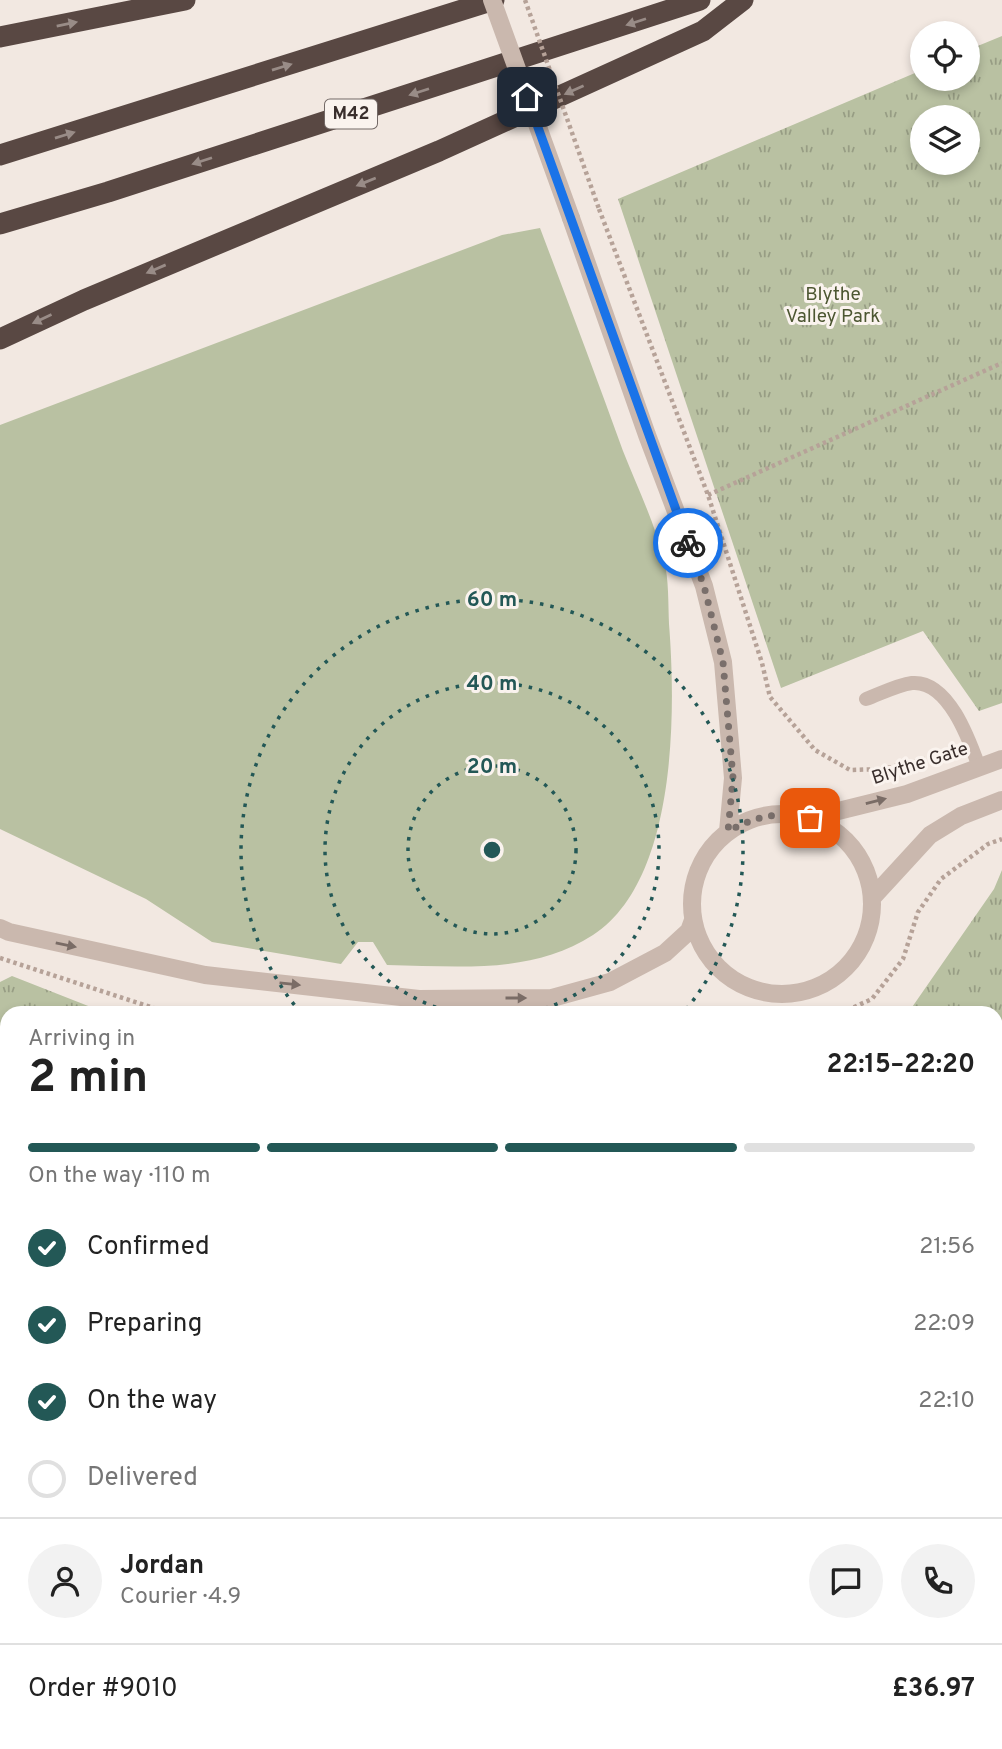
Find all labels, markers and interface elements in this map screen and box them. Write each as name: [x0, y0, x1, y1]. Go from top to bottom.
one-way arrow: [625, 17, 646, 28]
one-way arrow: [56, 18, 78, 29]
map controls: [910, 21, 980, 175]
button: locate: [910, 21, 980, 91]
one-way arrow: [272, 61, 293, 71]
pin: [497, 67, 557, 127]
icon: home: [508, 78, 546, 116]
one-way arrow: [564, 84, 584, 96]
one-way arrow: [408, 87, 429, 97]
road number: M42: [325, 100, 377, 128]
button: layers: [910, 105, 980, 175]
one-way arrow: [55, 129, 76, 139]
one-way arrow: [192, 157, 213, 167]
one-way arrow: [355, 176, 376, 187]
one-way arrow: [146, 263, 166, 275]
park label: Blythe Valley Park: [786, 283, 880, 329]
one-way arrow: [32, 313, 52, 325]
courier: [653, 508, 723, 578]
icon: bike: [669, 524, 707, 562]
text: 60 m: [467, 587, 517, 614]
text: 40 m: [467, 671, 517, 698]
street label: Blythe Gate: [869, 737, 971, 791]
text: 20 m: [467, 754, 517, 781]
pin: [780, 788, 840, 848]
one-way arrow: [865, 796, 887, 807]
icon: bag: [791, 799, 829, 837]
centre of rings: [480, 838, 504, 862]
one-way arrow: [55, 939, 77, 950]
one-way arrow: [279, 979, 301, 990]
one-way arrow: [505, 992, 527, 1004]
text: Arriving in: [28, 1025, 135, 1054]
text: 22:15–22:20: [826, 1049, 975, 1082]
text: 2 min: [28, 1050, 148, 1109]
text: On the way · 110 m: [28, 1162, 211, 1191]
icon: check: [28, 1229, 66, 1267]
text: Confirmed: [87, 1231, 210, 1264]
text: 21:56: [919, 1233, 975, 1262]
icon: check: [28, 1306, 66, 1344]
text: Preparing: [87, 1308, 202, 1341]
text: 22:09: [913, 1310, 975, 1339]
icon: check: [28, 1383, 66, 1421]
text: On the way: [87, 1385, 217, 1418]
text: 22:10: [918, 1387, 975, 1416]
text: Delivered: [87, 1462, 198, 1495]
button: person: [28, 1544, 102, 1618]
button: chat: [809, 1544, 883, 1618]
button: phone: [901, 1544, 975, 1618]
text: Jordan: [120, 1550, 204, 1583]
text: Courier · 4.9: [120, 1583, 241, 1612]
text: Order #9010: [28, 1673, 178, 1706]
text: £36.97: [892, 1673, 975, 1706]

